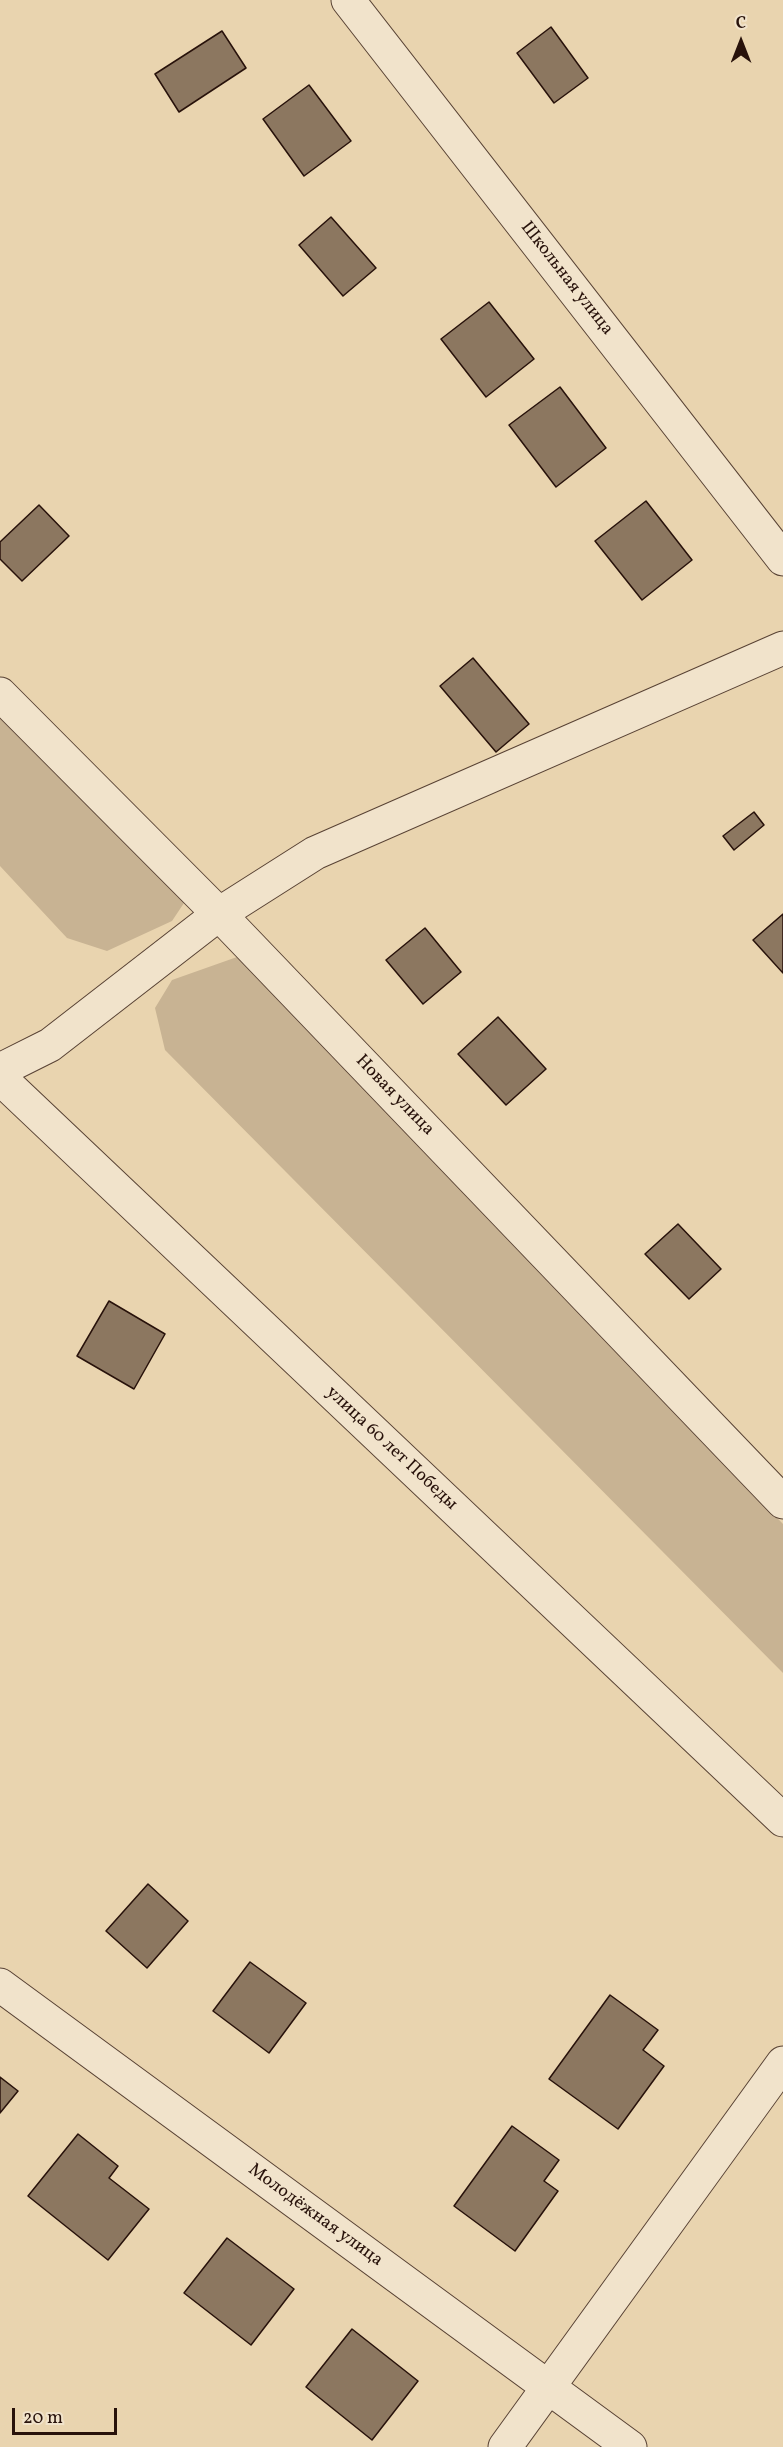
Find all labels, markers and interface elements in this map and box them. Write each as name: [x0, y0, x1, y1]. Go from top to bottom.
north arrow: [711, 12, 771, 72]
text: С: [736, 13, 746, 35]
street label: Школьная улица: [515, 218, 617, 340]
street label: Новая улица: [350, 1051, 438, 1141]
street label: улица 60 лет Победы: [321, 1382, 461, 1516]
street label: Молодёжная улица: [243, 2160, 387, 2272]
scale bar: [15, 2396, 120, 2434]
text: 20 m: [23, 2406, 63, 2431]

